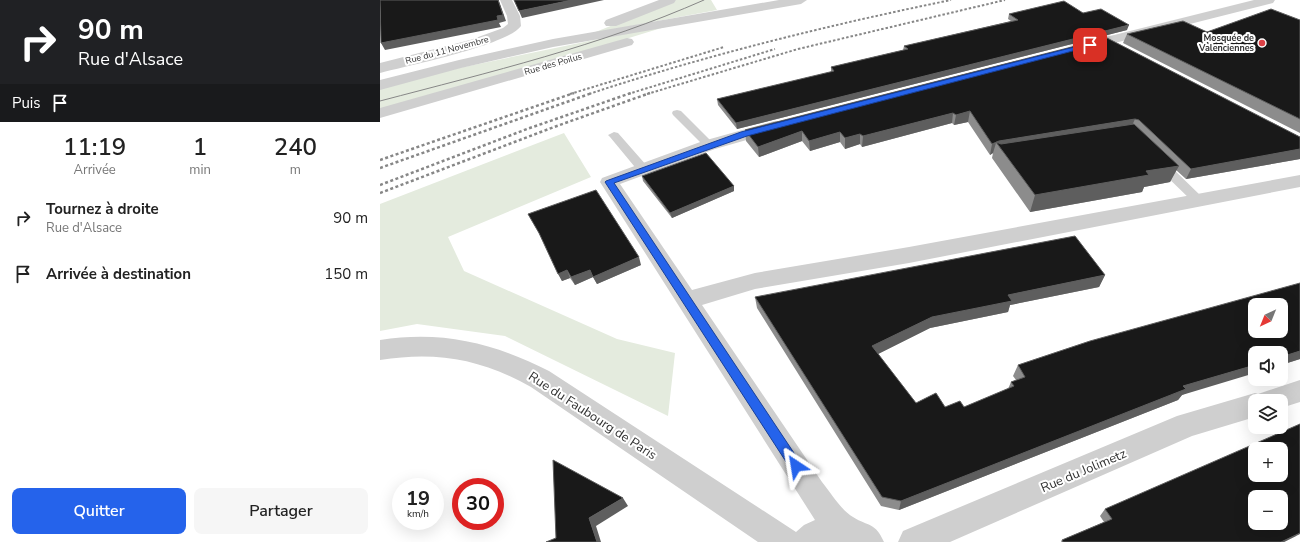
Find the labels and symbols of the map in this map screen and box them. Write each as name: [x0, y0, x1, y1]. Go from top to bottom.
pin: [1073, 28, 1107, 62]
place label: Mosquée de Valenciennes: [1198, 32, 1255, 54]
street label: Rue du 11 Novembre: [404, 33, 490, 67]
marker: Mosquée de Valenciennes: [1257, 38, 1267, 48]
street label: Rue des Poilus: [523, 50, 583, 78]
north arrow: [1248, 298, 1288, 338]
street label: Rue du Faubourg de Paris: [525, 368, 660, 464]
position arrow: [775, 445, 817, 487]
street label: Rue du Jolimetz: [1038, 445, 1129, 497]
speed limit sign: 30: [452, 478, 504, 530]

